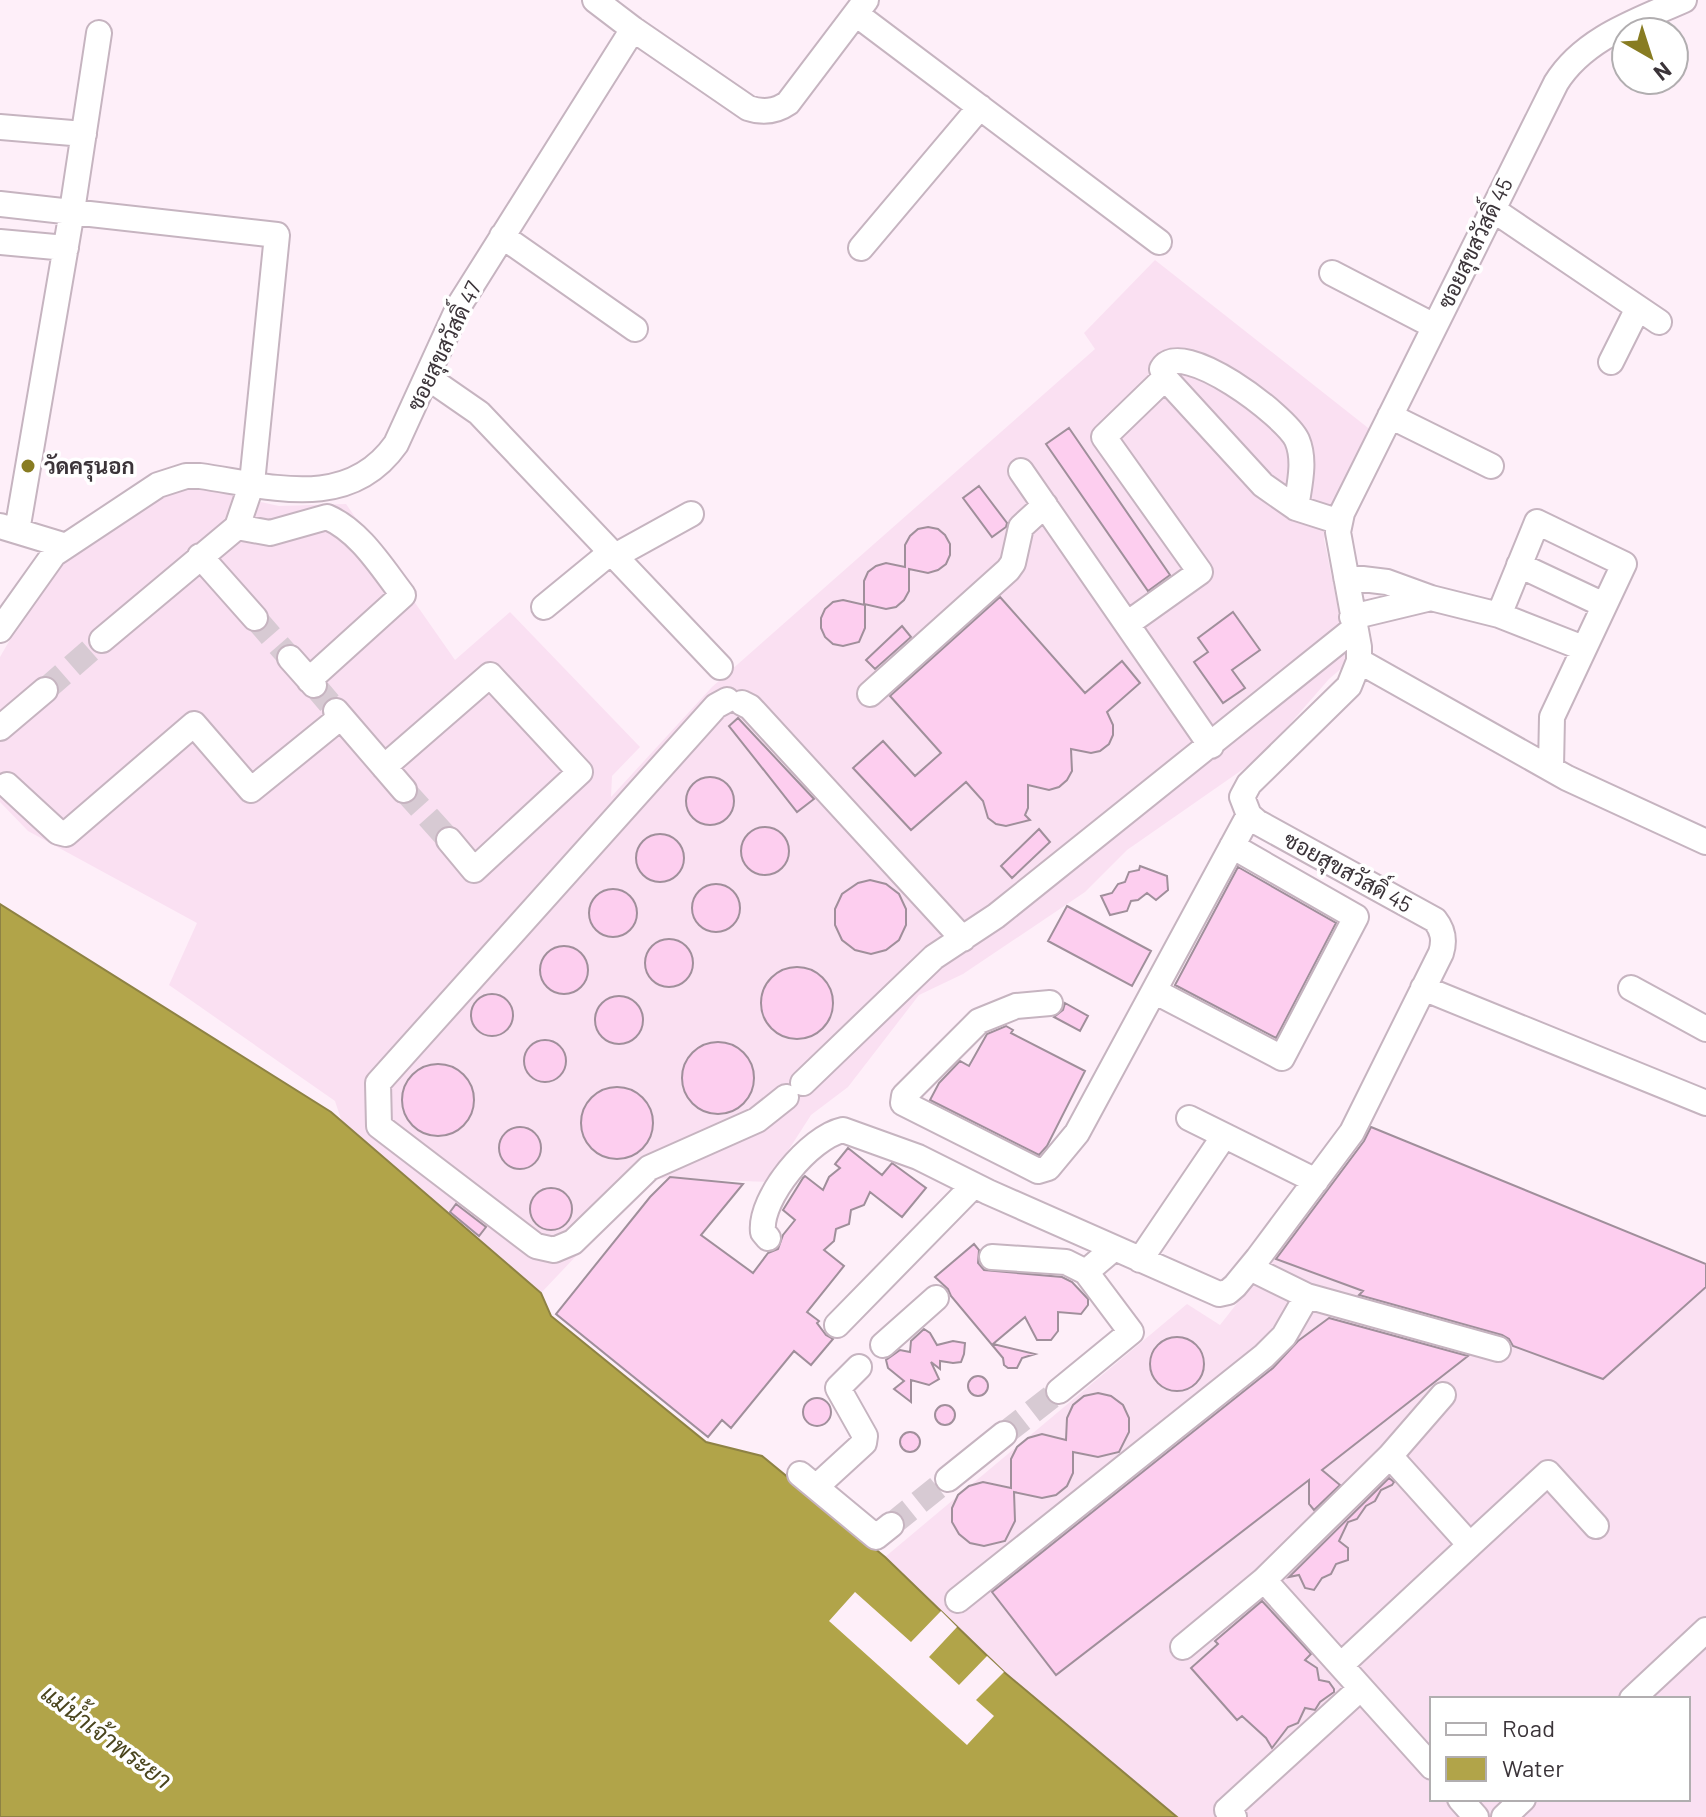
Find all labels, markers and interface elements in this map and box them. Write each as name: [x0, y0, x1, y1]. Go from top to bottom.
north arrow: [1610, 16, 1690, 96]
text: N: [1649, 58, 1677, 87]
street label: ซอยสุขสวัสดิ์ 45: [1427, 171, 1521, 314]
street label: ซอยสุขสวัสดิ์ 47: [396, 274, 489, 416]
place label: วัดครุนอก: [44, 452, 135, 482]
marker: วัดครุนอก: [19, 457, 37, 475]
street label: ซอยสุขสวัสดิ์ 45: [1278, 821, 1420, 921]
water label: แม่น้ำเจ้าพระยา: [36, 1674, 180, 1794]
legend: [1430, 1697, 1690, 1801]
text: Road: [1502, 1713, 1555, 1742]
text: Water: [1502, 1753, 1564, 1782]

